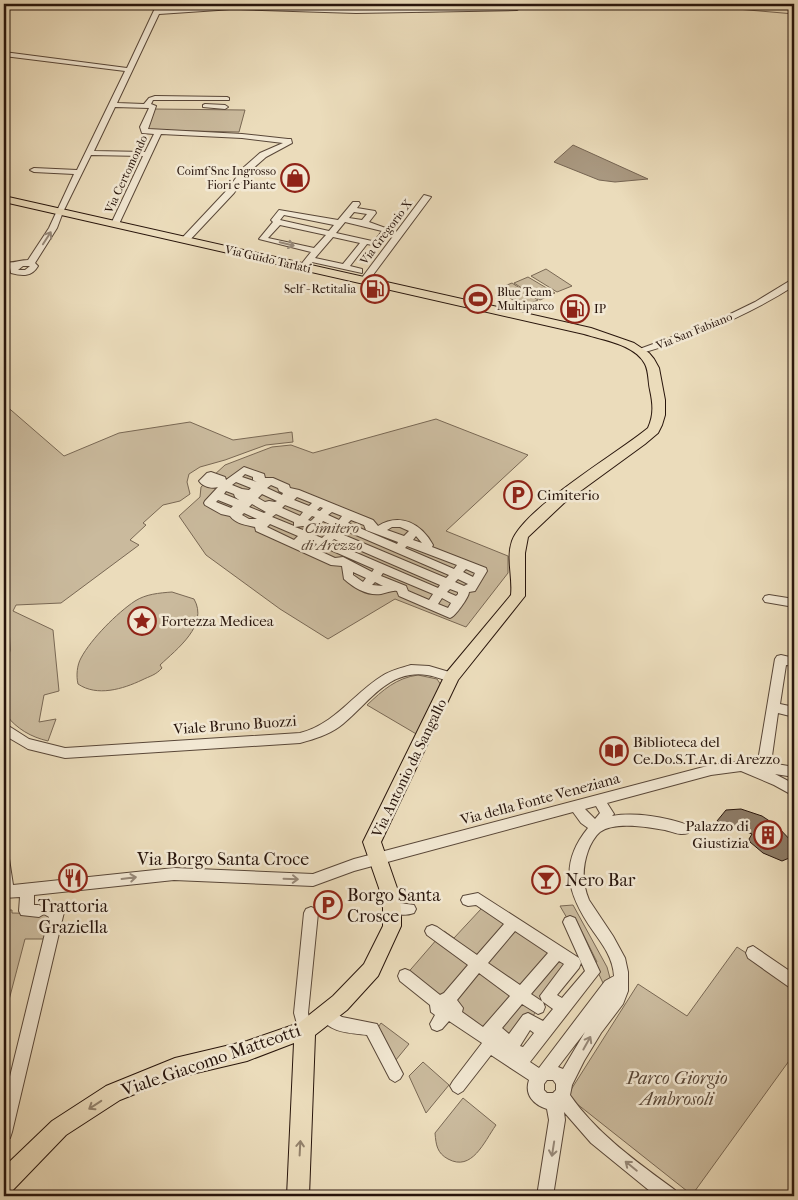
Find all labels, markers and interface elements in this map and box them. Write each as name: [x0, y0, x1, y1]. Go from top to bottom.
street label: Via Certomondo: [101, 133, 150, 216]
shop icon: Coimf Snc Ingrosso Fiori e Piante: [280, 163, 310, 193]
place label: Coimf Snc Ingrosso Fiori e Piante: [177, 164, 276, 192]
street label: Via Gregorio X: [356, 196, 415, 268]
one-way arrow: [42, 231, 52, 245]
one-way arrow: [278, 240, 294, 249]
street label: Via Guido Tarlati: [223, 242, 313, 276]
fuel station icon: Self - Retitalia: [360, 274, 390, 304]
place label: Self - Retitalia: [284, 282, 356, 296]
sports icon: Blue Team Multiparco: [463, 284, 493, 314]
place label: Blue Team Multiparco: [497, 285, 554, 313]
fuel station icon: IP: [560, 294, 590, 324]
place label: IP: [594, 302, 606, 316]
street label: Via San Fabiano: [653, 309, 734, 353]
parking icon: Cimiterio: [503, 480, 533, 510]
place label: Cimiterio: [537, 486, 600, 504]
park label: Cimitero di Arezzo: [301, 519, 363, 554]
place icon: Fortezza Medicea: [127, 606, 157, 636]
place label: Fortezza Medicea: [161, 612, 275, 630]
street label: Via Antonio da Sangallo: [367, 695, 451, 841]
street label: Viale Bruno Buozzi: [172, 712, 298, 738]
place label: Biblioteca del Ce.Do.S.T.Ar. di Arezzo: [633, 733, 780, 768]
library icon: Biblioteca del Ce.Do.S.T.Ar. di Arezzo: [599, 736, 629, 766]
street label: Via della Fonte Veneziana: [457, 769, 623, 829]
place label: Palazzo di Giustizia: [685, 817, 750, 852]
building icon: Palazzo di Giustizia: [753, 820, 783, 850]
street label: Via Borgo Santa Croce: [136, 849, 309, 870]
restaurant icon: Trattoria Graziella: [58, 863, 88, 893]
bar icon: Nero Bar: [531, 865, 561, 895]
place label: Nero Bar: [565, 870, 636, 891]
one-way arrow: [121, 873, 137, 883]
one-way arrow: [283, 875, 299, 884]
place label: Borgo Santa Crosce: [347, 885, 441, 927]
parking icon: Borgo Santa Crosce: [313, 890, 343, 920]
place label: Trattoria Graziella: [38, 896, 109, 938]
street label: Viale Giacomo Matteotti: [118, 1020, 304, 1101]
one-way arrow: [582, 1035, 592, 1050]
park label: Parco Giorgio Ambrosoli: [625, 1068, 728, 1110]
one-way arrow: [89, 1100, 103, 1110]
one-way arrow: [295, 1140, 304, 1156]
one-way arrow: [547, 1141, 557, 1157]
one-way arrow: [625, 1160, 638, 1171]

